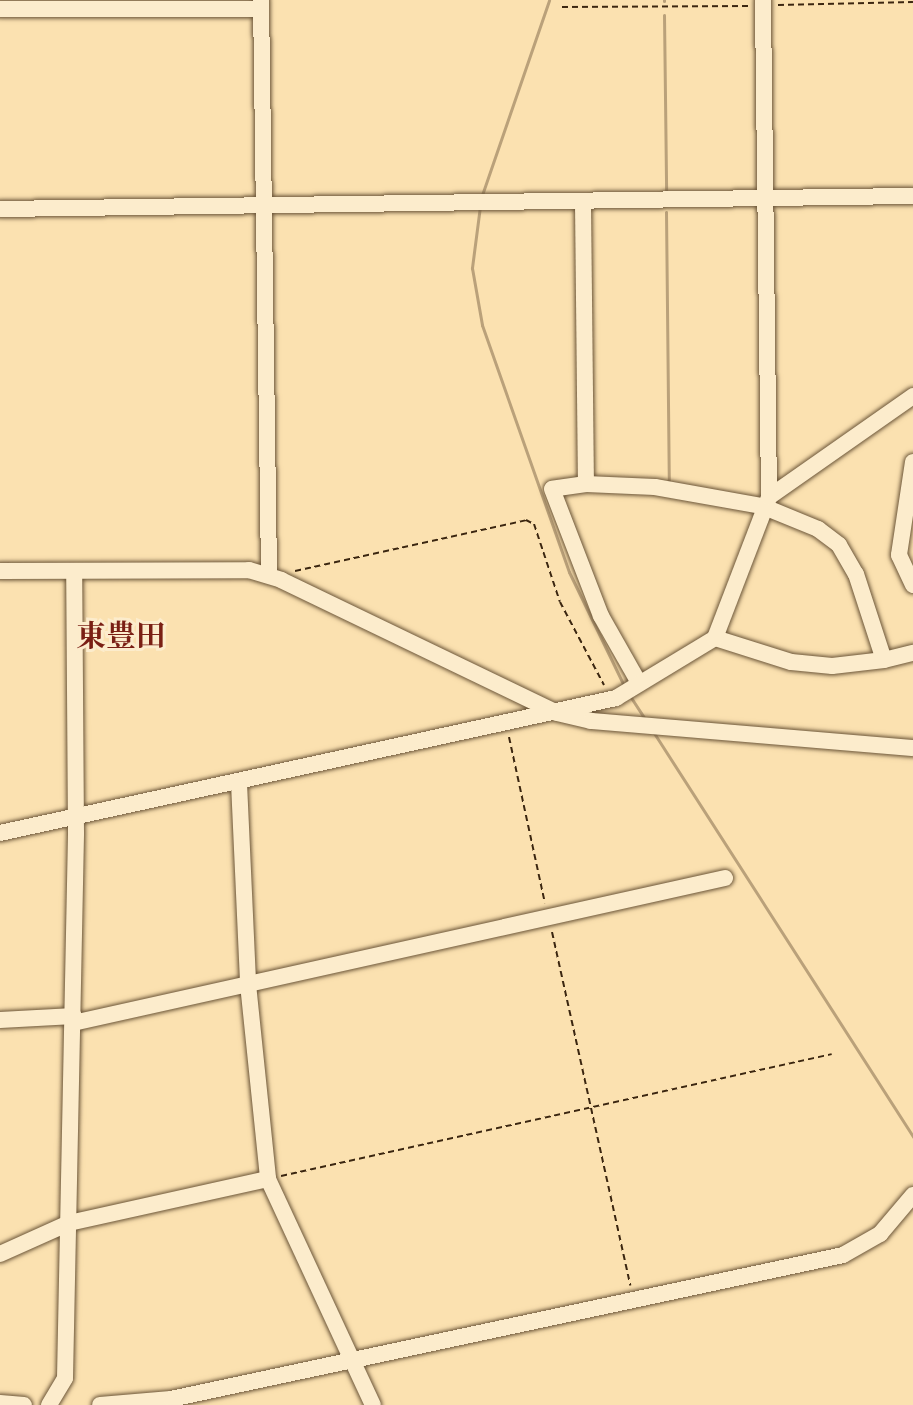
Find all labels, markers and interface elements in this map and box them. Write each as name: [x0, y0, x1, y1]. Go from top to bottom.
district label: 東豊田: [76, 620, 166, 656]

